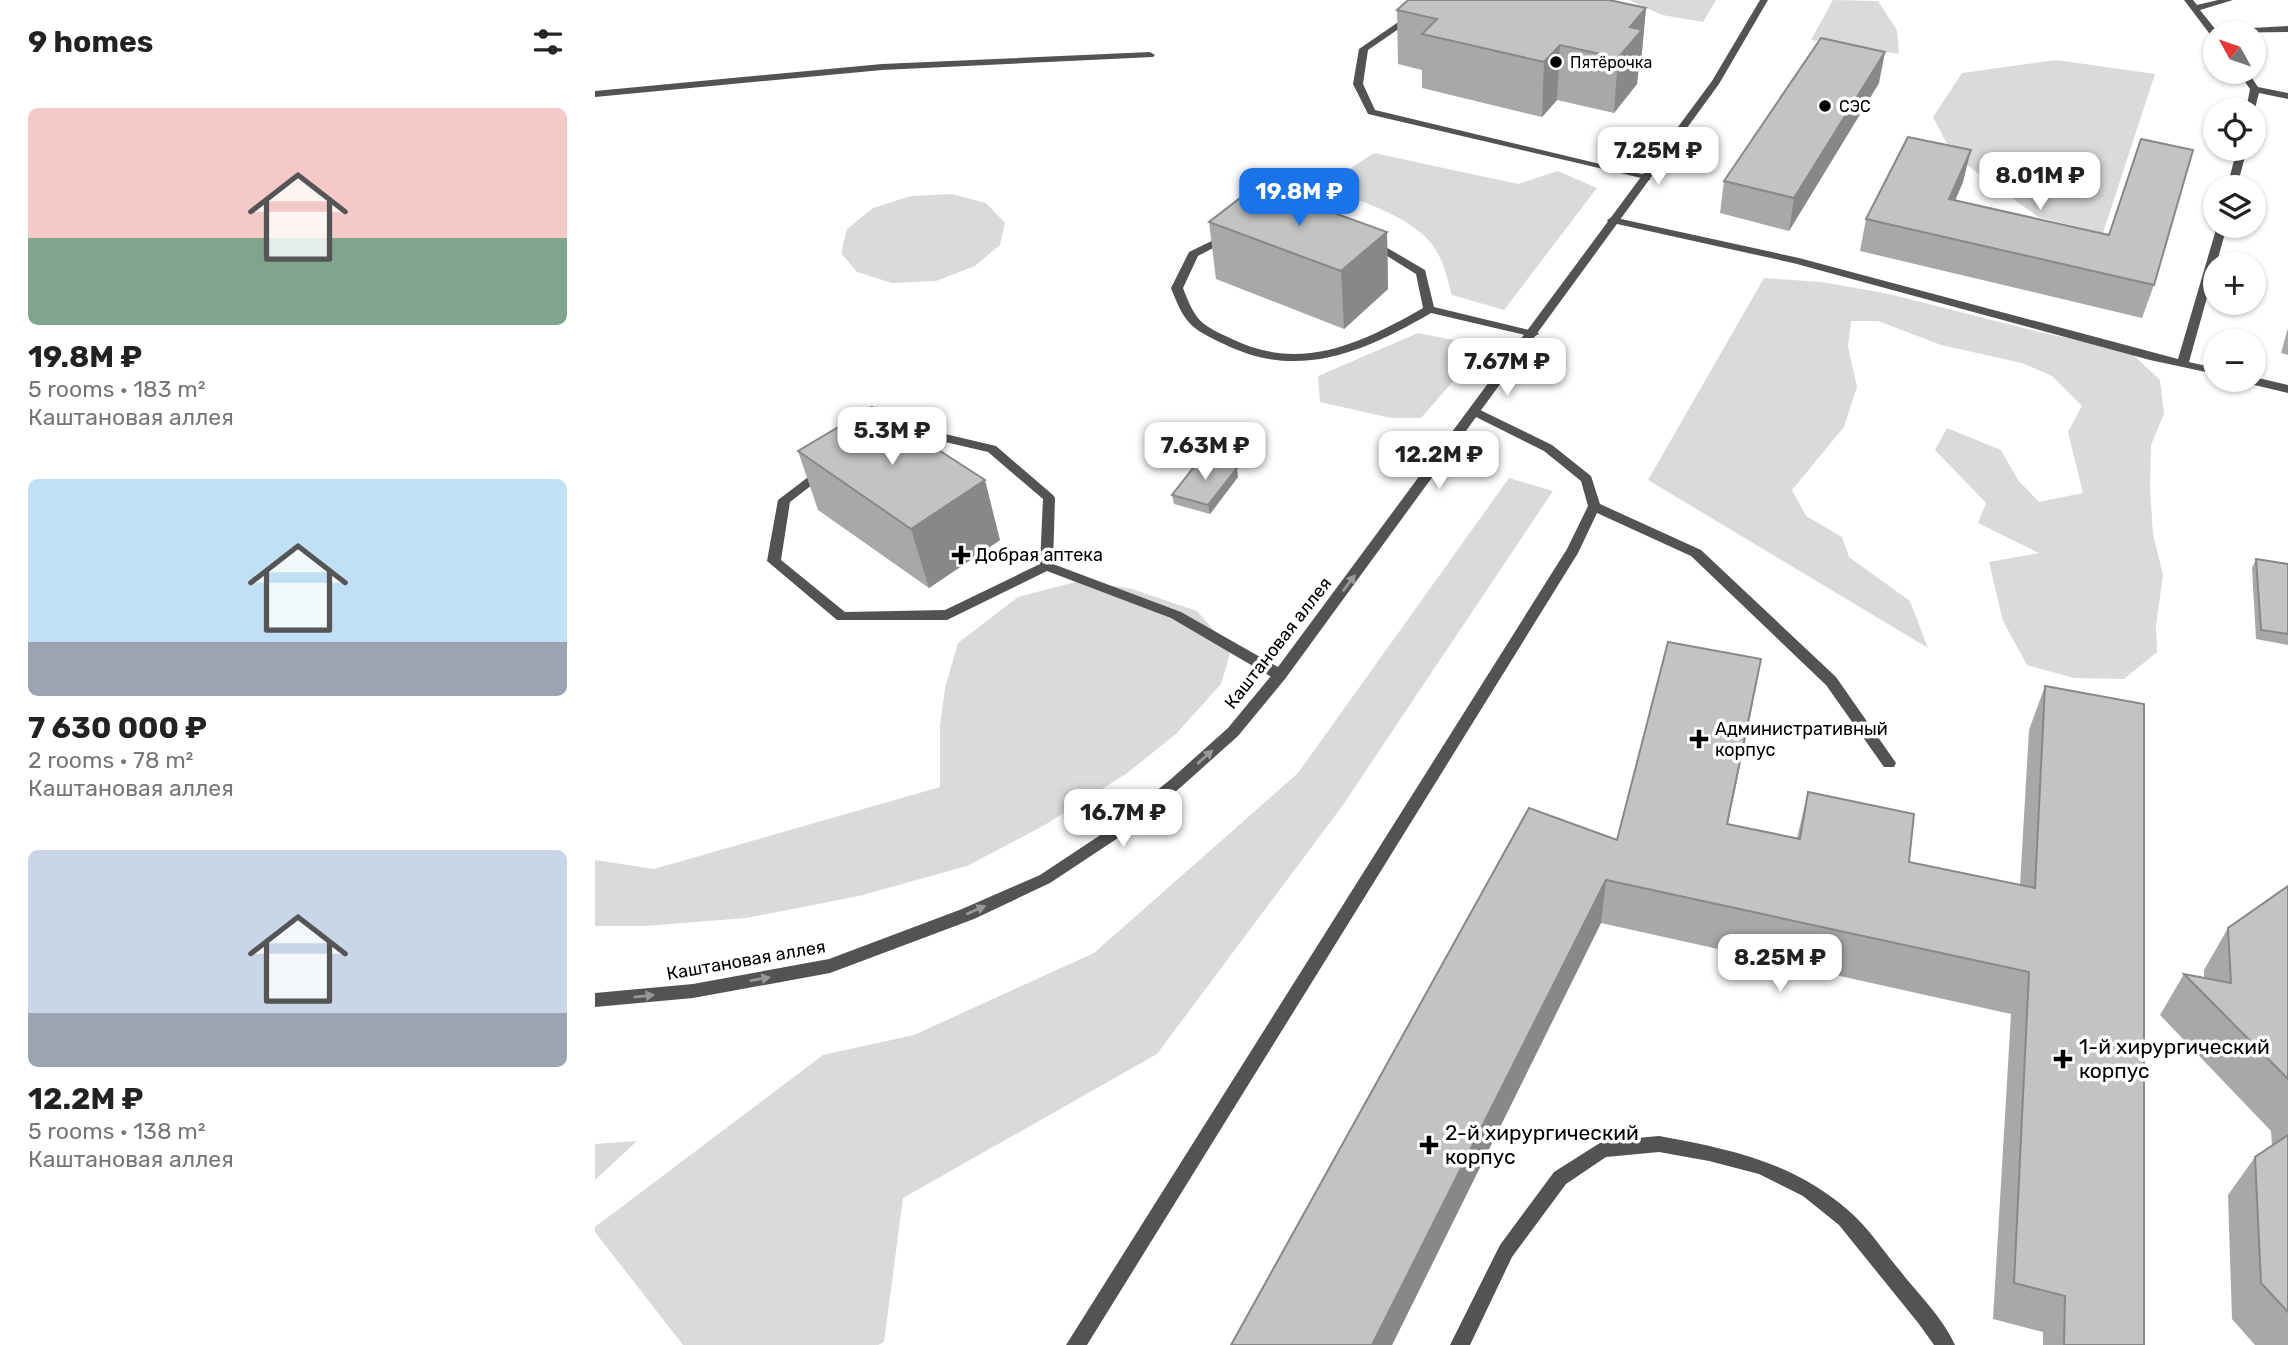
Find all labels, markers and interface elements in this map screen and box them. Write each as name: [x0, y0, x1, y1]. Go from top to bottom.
north arrow: [2203, 21, 2266, 84]
map controls: [2203, 21, 2266, 392]
icon: filters: [529, 23, 567, 61]
text: 9 homes: [28, 24, 153, 60]
place label: Пятёрочка: [1570, 53, 1652, 72]
marker: Пятёрочка: [1548, 54, 1564, 70]
place label: СЭС: [1839, 97, 1871, 116]
marker: СЭС: [1817, 98, 1833, 114]
button: locate: [2203, 98, 2266, 161]
pin: 7.25M ₽: [1593, 128, 1723, 187]
text: 7.25M ₽: [1614, 136, 1702, 164]
pin: 8.01M ₽: [1975, 152, 2105, 212]
icon: home: [235, 154, 361, 280]
text: 8.01M ₽: [1995, 161, 2085, 189]
pin: 19.8M ₽: [1234, 168, 1364, 228]
button: layers: [2203, 175, 2266, 238]
text: 19.8M ₽: [1255, 177, 1343, 205]
button: +: [2203, 252, 2266, 315]
button: −: [2203, 329, 2266, 392]
pin: 7.67M ₽: [1442, 338, 1572, 398]
text: 19.8M ₽: [28, 339, 142, 375]
text: 7.67M ₽: [1464, 347, 1550, 375]
text: 5 rooms · 183 m²: [28, 375, 205, 403]
text: Каштановая аллея: [28, 403, 234, 431]
pin: 5.3M ₽: [835, 407, 949, 467]
text: 5.3M ₽: [854, 416, 930, 444]
pin: 7.63M ₽: [1140, 422, 1270, 482]
text: 7.63M ₽: [1161, 431, 1249, 459]
pin: 12.2M ₽: [1374, 432, 1504, 491]
text: 12.2M ₽: [1395, 440, 1483, 468]
icon: home: [235, 525, 361, 651]
place label: Добрая аптека: [975, 544, 1103, 566]
marker: Добрая аптека: [953, 547, 969, 563]
street label: Каштановая аллея: [1220, 573, 1336, 713]
one-way arrow: [1342, 574, 1356, 592]
text: 7 630 000 ₽: [28, 710, 207, 746]
place label: Административный корпус: [1715, 718, 1888, 761]
marker: Административный корпус: [1689, 729, 1709, 749]
text: 2 rooms · 78 m²: [28, 746, 193, 774]
one-way arrow: [1196, 750, 1213, 766]
text: Каштановая аллея: [28, 774, 234, 802]
pin: 16.7M ₽: [1058, 790, 1188, 849]
text: 16.7M ₽: [1080, 798, 1166, 826]
icon: home: [235, 896, 361, 1022]
one-way arrow: [966, 904, 986, 916]
pin: 8.25M ₽: [1715, 934, 1845, 994]
street label: Каштановая аллея: [665, 935, 827, 985]
text: 8.25M ₽: [1734, 943, 1826, 971]
one-way arrow: [749, 973, 771, 984]
one-way arrow: [633, 990, 655, 1001]
place label: 1-й хирургический корпус: [2079, 1034, 2270, 1083]
marker: 1-й хирургический корпус: [2053, 1049, 2073, 1069]
text: 12.2M ₽: [28, 1081, 143, 1117]
text: 5 rooms · 138 m²: [28, 1117, 205, 1145]
place label: 2-й хирургический корпус: [1445, 1120, 1639, 1169]
marker: 2-й хирургический корпус: [1419, 1135, 1439, 1155]
text: Каштановая аллея: [28, 1145, 234, 1173]

